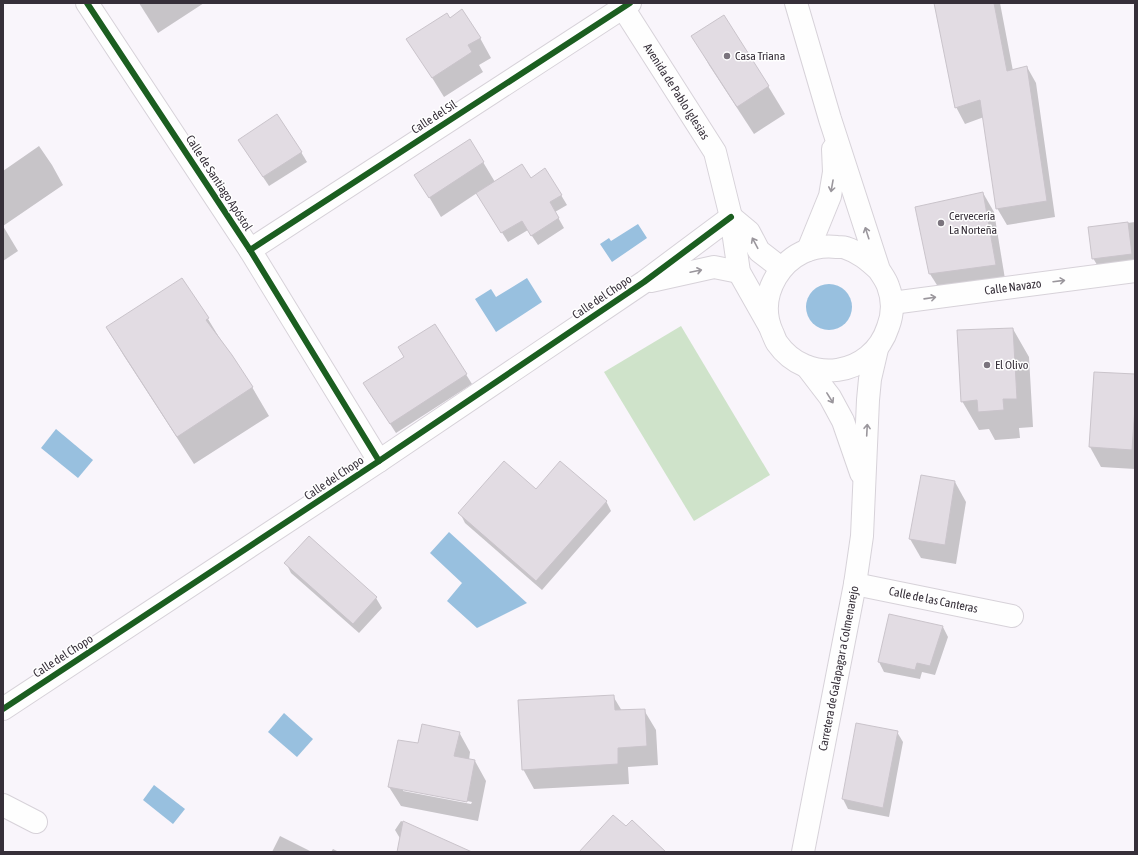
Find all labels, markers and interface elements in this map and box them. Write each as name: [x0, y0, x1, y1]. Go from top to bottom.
street label: Avenida de Pablo Iglesias: [641, 41, 712, 142]
place label: Casa Triana: [735, 49, 785, 63]
marker: Casa Triana: [722, 51, 732, 61]
street label: Calle del Sil: [409, 97, 460, 137]
street label: Calle de Santiago Apóstol: [183, 133, 256, 234]
one-way arrow: [828, 179, 836, 192]
place label: Cervecería La Norteña: [949, 209, 997, 237]
marker: Cervecería La Norteña: [936, 218, 946, 228]
one-way arrow: [863, 226, 870, 239]
one-way arrow: [751, 237, 758, 249]
one-way arrow: [689, 267, 702, 275]
street label: Calle del Chopo: [570, 272, 635, 322]
street label: Calle Navazo: [984, 276, 1043, 298]
one-way arrow: [1052, 277, 1065, 285]
one-way arrow: [923, 294, 936, 302]
place label: El Olivo: [995, 358, 1029, 372]
marker: El Olivo: [982, 360, 992, 370]
one-way arrow: [827, 392, 835, 404]
one-way arrow: [863, 424, 870, 437]
street label: Calle del Chopo: [302, 453, 367, 503]
street label: Carretera de Galapagar a Colmenarejo: [816, 584, 862, 752]
street label: Calle de las Canteras: [888, 584, 979, 616]
street label: Calle del Chopo: [30, 631, 96, 681]

